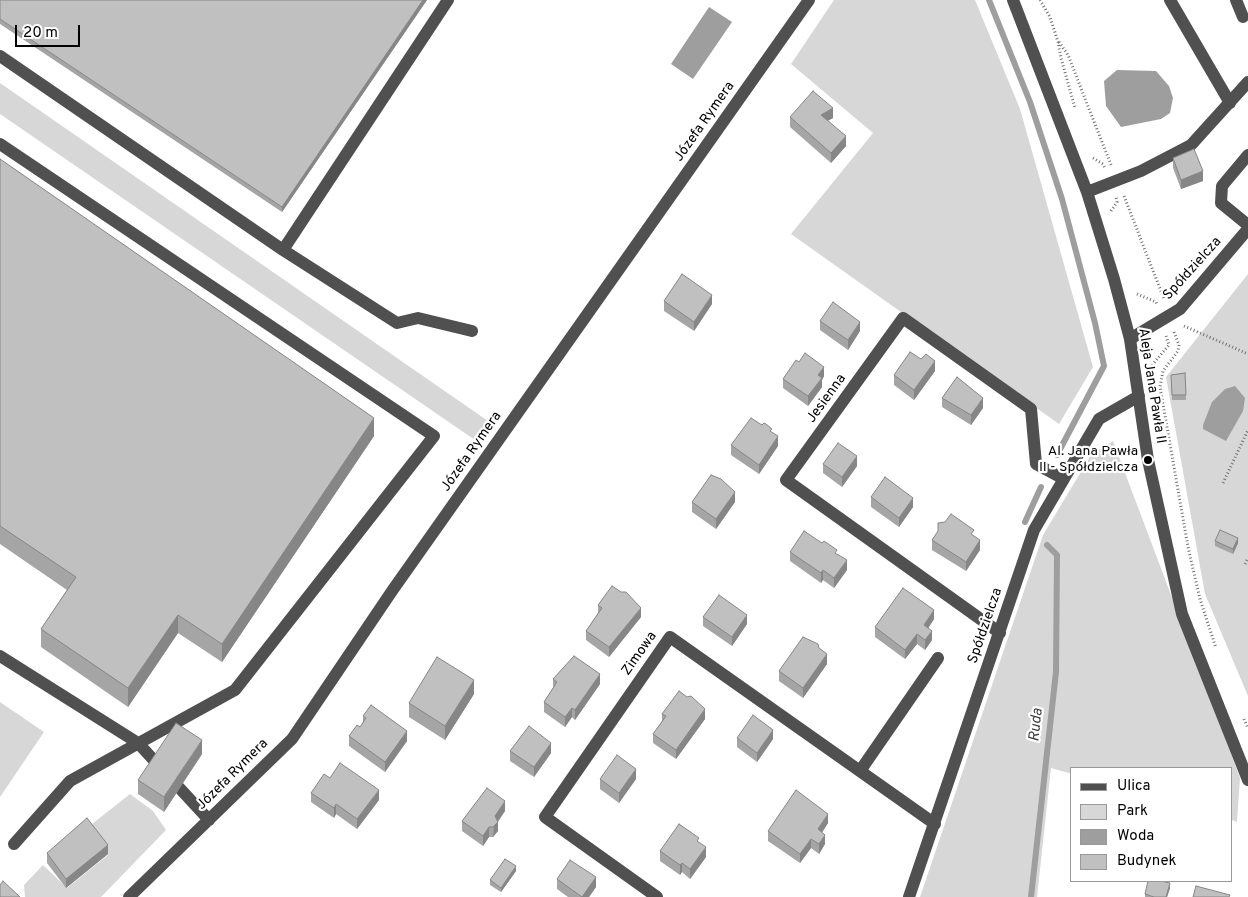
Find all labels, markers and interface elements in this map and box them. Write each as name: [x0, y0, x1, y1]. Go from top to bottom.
scale bar: [18, 15, 82, 47]
text: 20 m: [23, 24, 58, 43]
street label: Józefa Rymera: [671, 79, 739, 165]
street label: Spółdzielcza: [1160, 234, 1226, 304]
street label: Aleja Jana Pawła II: [1134, 327, 1168, 445]
street label: Jesienna: [804, 371, 850, 427]
street label: Józefa Rymera: [438, 409, 506, 495]
place label: Al. Jana Pawła II - Spółdzielcza: [1039, 444, 1138, 477]
marker: Al. Jana Pawła II - Spółdzielcza: [1142, 454, 1154, 466]
street label: Spółdzielcza: [965, 586, 1007, 666]
street label: Zimowa: [619, 629, 661, 679]
water label: Ruda: [1026, 707, 1048, 743]
street label: Józefa Rymera: [194, 736, 272, 814]
legend: [1070, 767, 1233, 882]
text: Ulica: [1117, 777, 1150, 796]
text: Park: [1117, 802, 1148, 821]
text: Woda: [1117, 827, 1154, 846]
text: Budynek: [1117, 852, 1176, 871]

